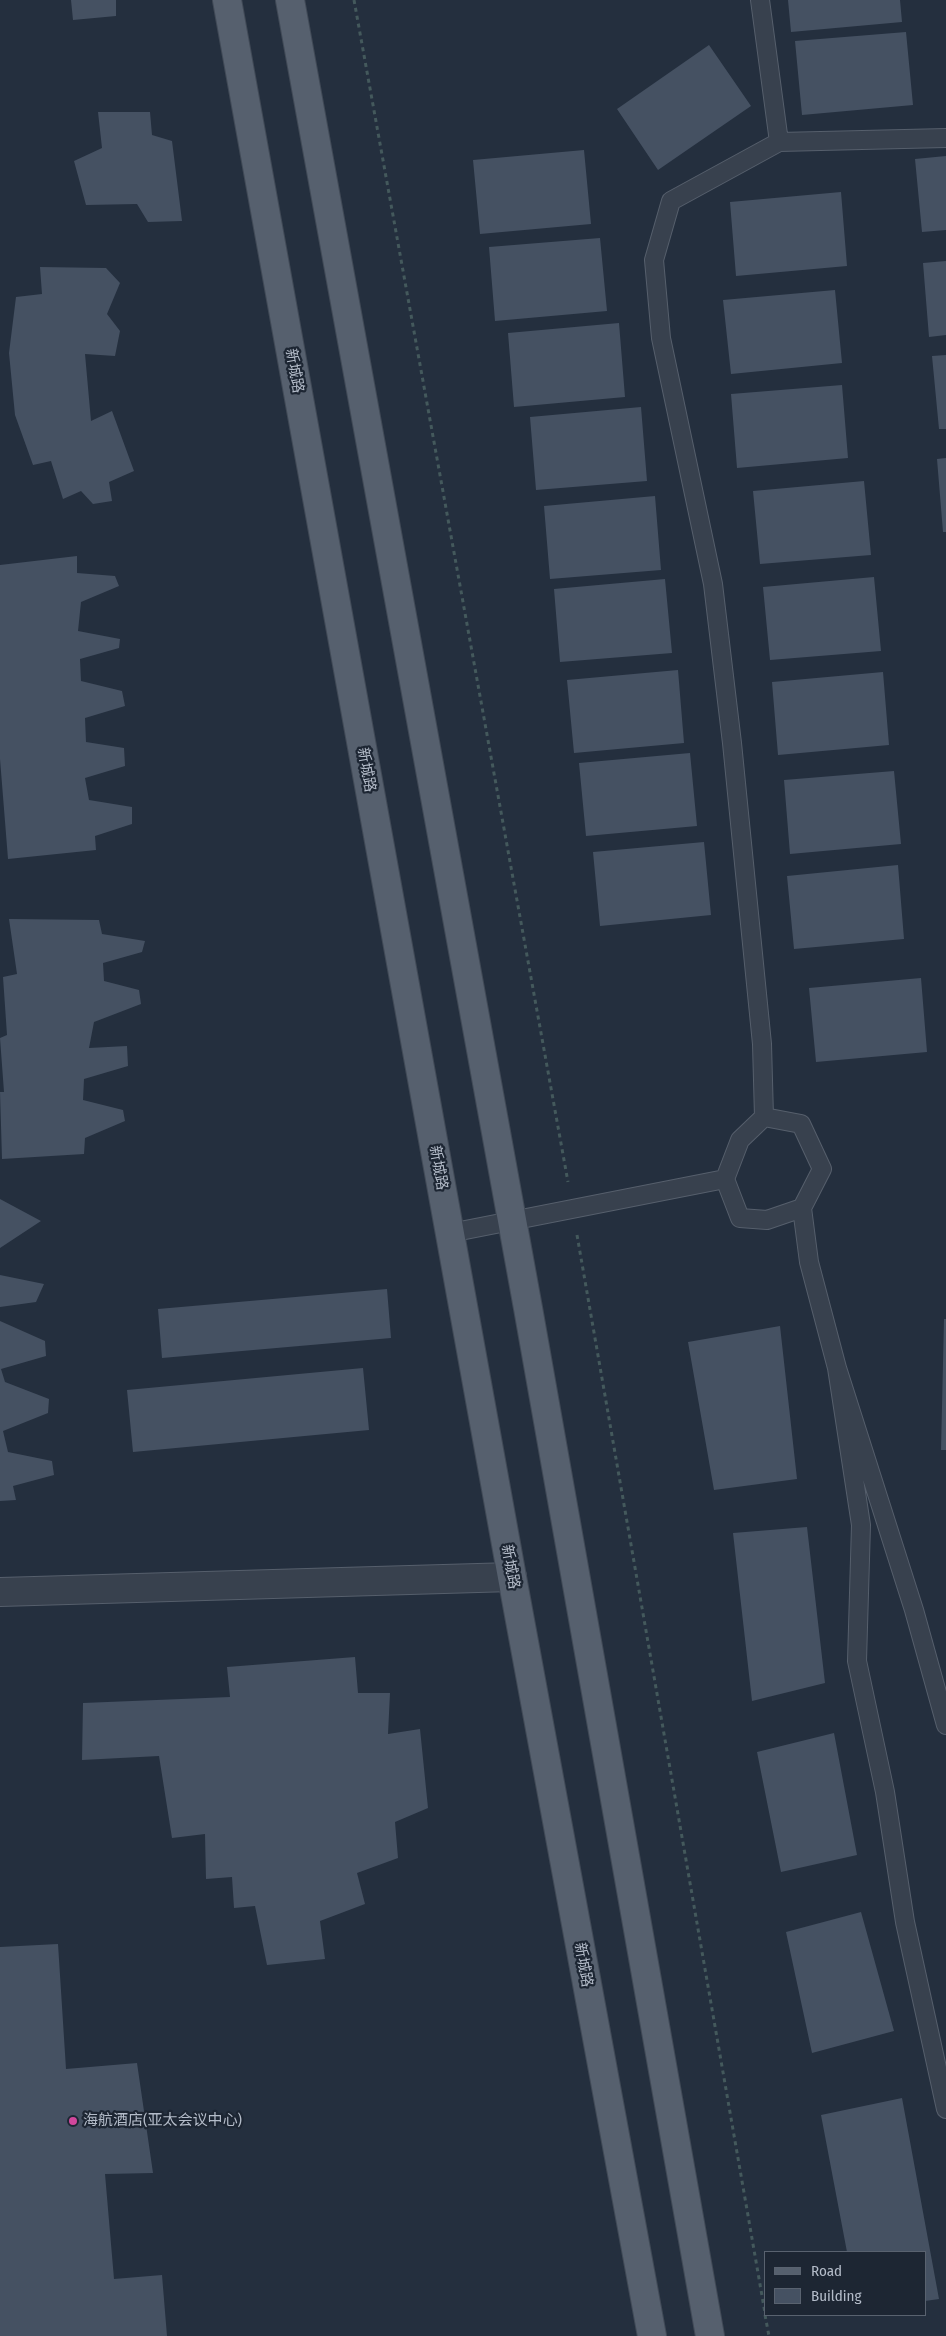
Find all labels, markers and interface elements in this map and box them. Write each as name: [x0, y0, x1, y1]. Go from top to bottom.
street label: 新城路: [281, 347, 307, 395]
street label: 新城路: [353, 746, 379, 794]
street label: 新城路: [425, 1144, 451, 1192]
street label: 新城路: [497, 1543, 523, 1591]
street label: 新城路: [570, 1941, 596, 1989]
place label: 海航酒店(亚太会议中心): [83, 2112, 242, 2130]
marker: 海航酒店(亚太会议中心): [67, 2115, 79, 2127]
legend: [764, 2251, 926, 2316]
text: Road: [811, 2262, 842, 2280]
text: Building: [811, 2287, 862, 2305]

